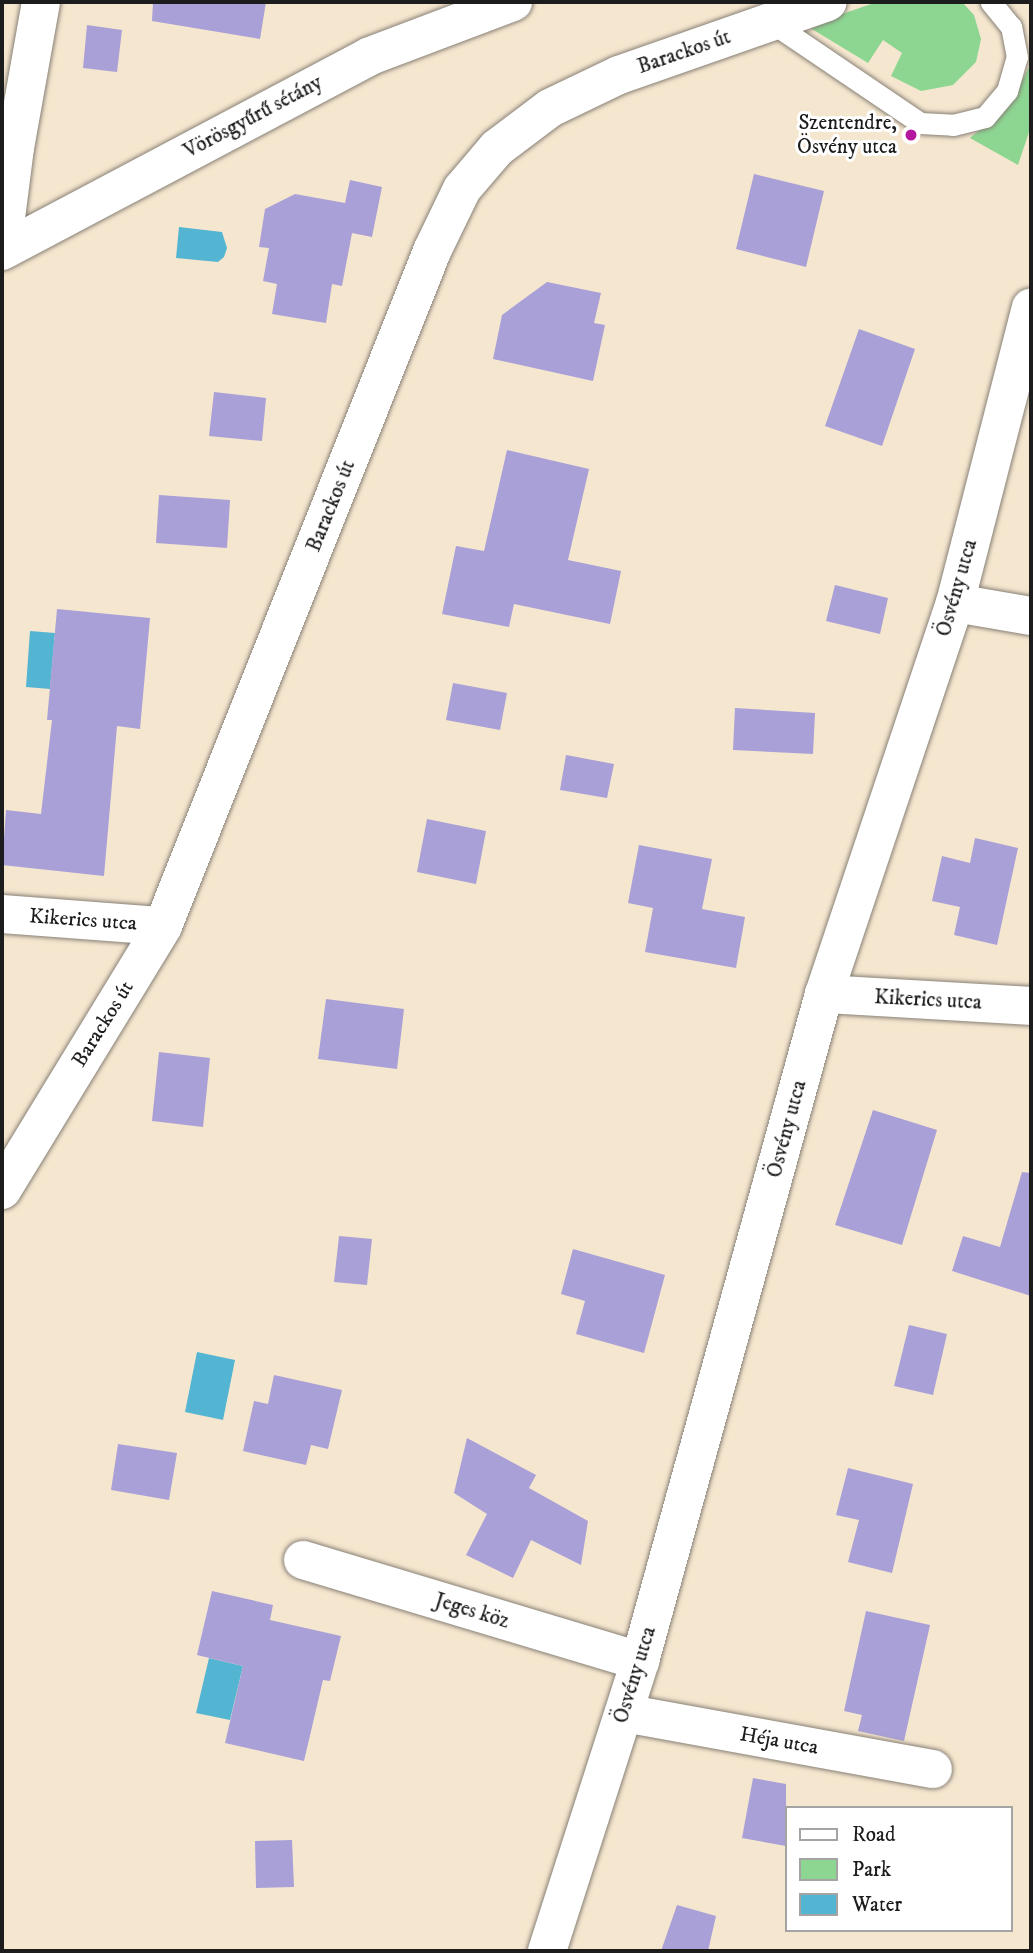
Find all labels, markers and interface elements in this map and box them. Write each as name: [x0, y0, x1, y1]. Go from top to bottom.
street label: Barackos út: [634, 24, 734, 80]
street label: Vörösgyűrű sétány: [179, 70, 327, 164]
place label: Szentendre, Ösvény utca: [797, 110, 897, 160]
marker: Szentendre, Ösvény utca: [903, 127, 919, 143]
street label: Barackos út: [301, 456, 361, 556]
street label: Ösvény utca: [931, 537, 983, 639]
street label: Kikerics utca: [28, 904, 138, 936]
street label: Barackos út: [67, 976, 139, 1072]
street label: Kikerics utca: [874, 985, 982, 1015]
street label: Ösvény utca: [762, 1077, 812, 1181]
street label: Jeges köz: [432, 1588, 512, 1634]
street label: Ösvény utca: [608, 1624, 662, 1726]
street label: Héja utca: [738, 1722, 820, 1760]
legend: [785, 1806, 1012, 1932]
text: Road: [852, 1822, 896, 1848]
text: Park: [852, 1857, 891, 1883]
text: Water: [852, 1892, 902, 1918]

